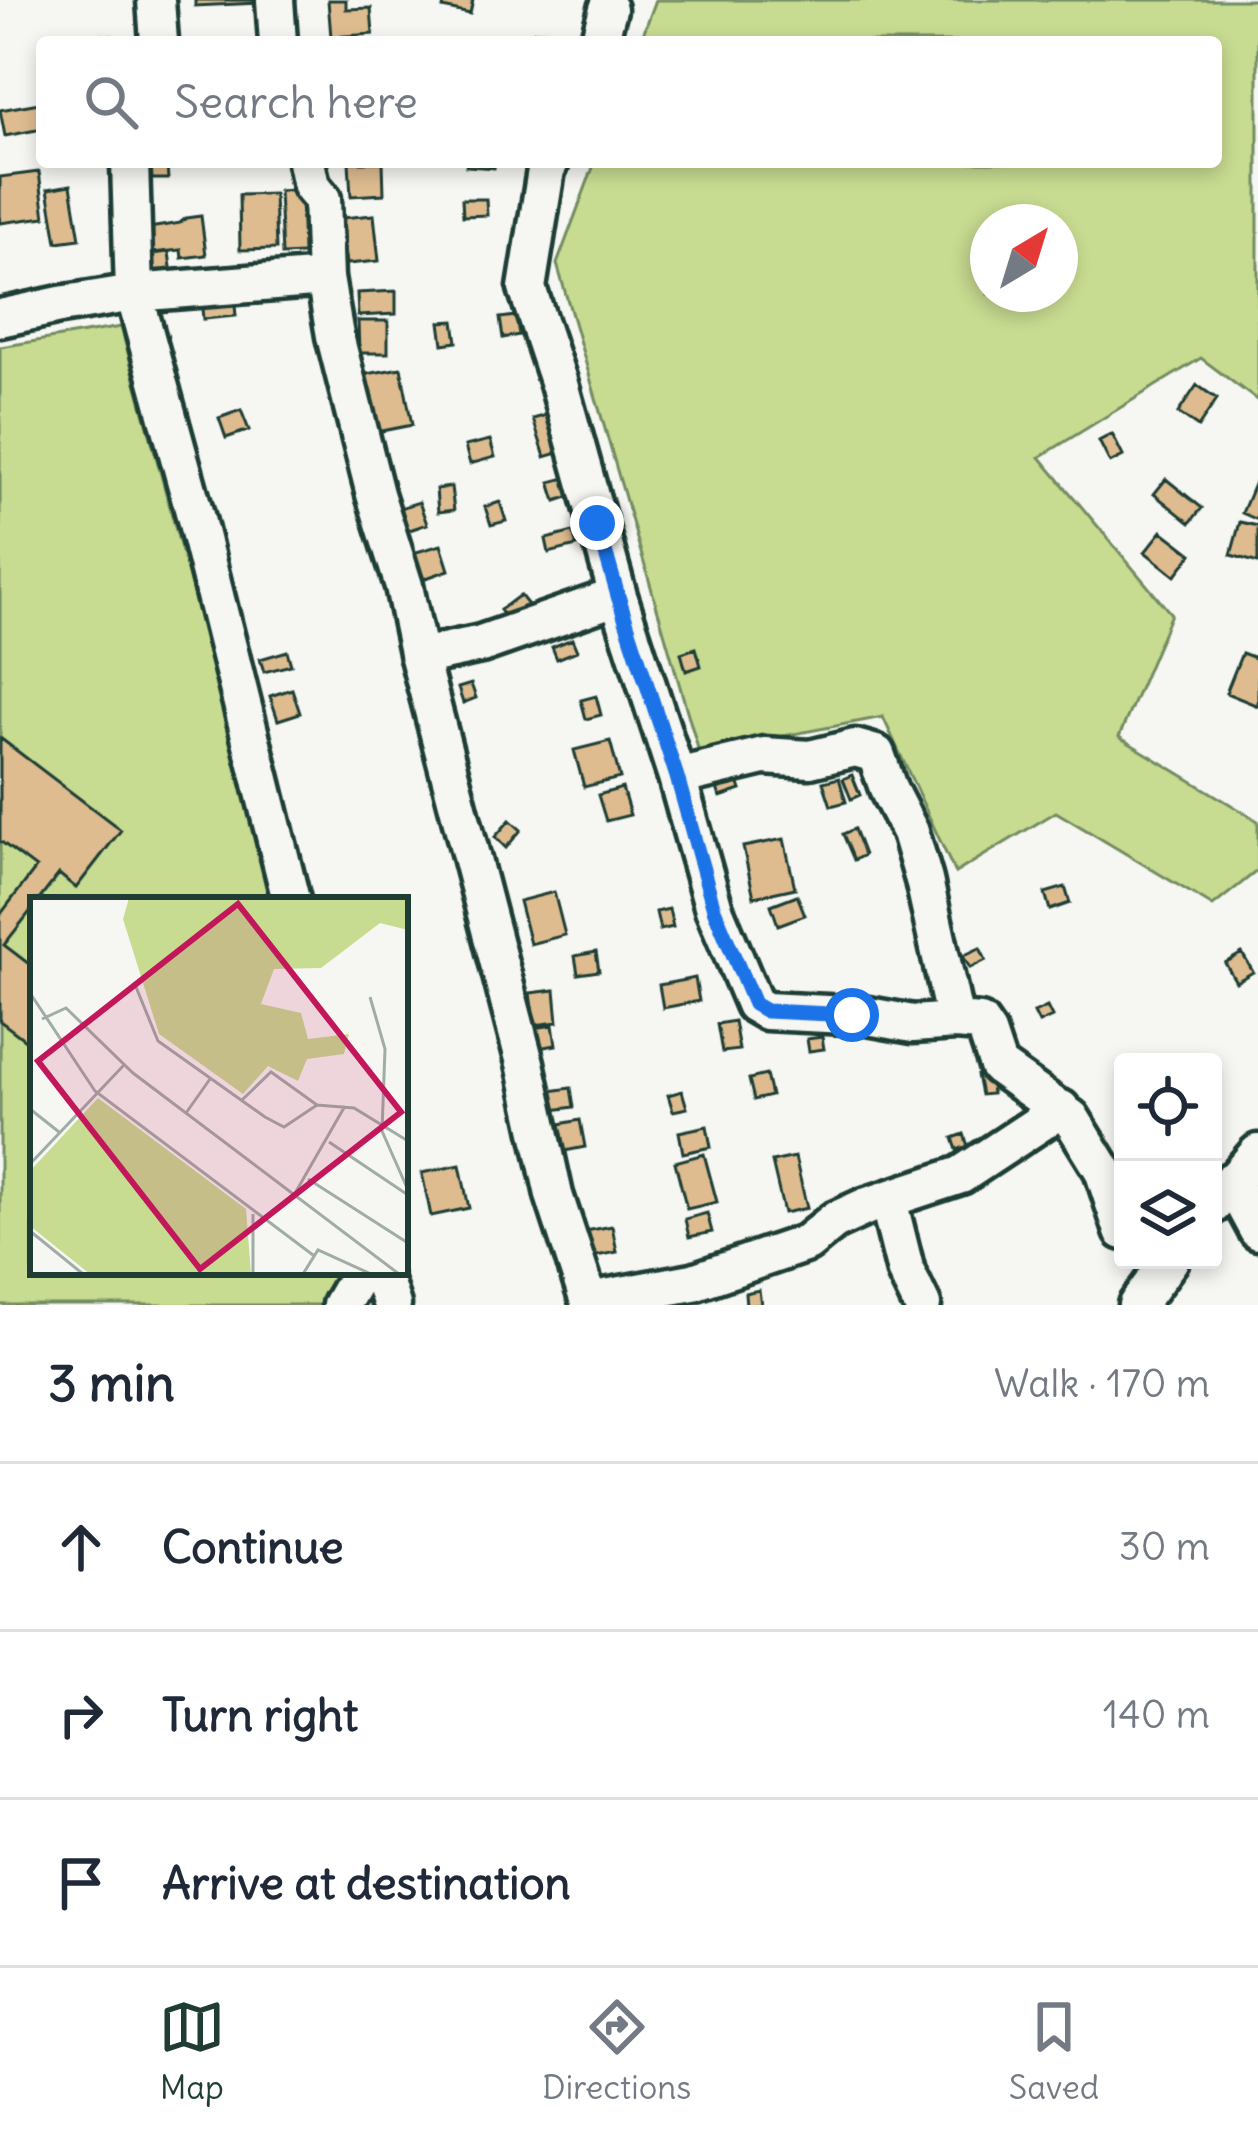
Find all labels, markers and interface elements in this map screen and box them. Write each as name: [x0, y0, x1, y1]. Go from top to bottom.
search box: [36, 36, 1222, 168]
icon: search: [78, 69, 144, 135]
text: Search here: [174, 74, 418, 130]
north arrow: [970, 204, 1078, 312]
route end: [570, 496, 624, 550]
inset map: [30, 897, 408, 1275]
route start: [825, 988, 879, 1042]
map controls: [1114, 1053, 1222, 1269]
button: locate: [1114, 1053, 1222, 1161]
button: layers: [1114, 1161, 1222, 1269]
text: 3 min: [48, 1351, 175, 1415]
text: Walk · 170 m: [994, 1359, 1210, 1408]
icon: ahead: [48, 1514, 114, 1580]
text: Continue: [162, 1519, 344, 1575]
text: 30 m: [1119, 1522, 1210, 1571]
icon: right: [48, 1682, 114, 1748]
text: Turn right: [162, 1687, 358, 1743]
text: 140 m: [1103, 1690, 1210, 1739]
icon: arrive: [48, 1850, 114, 1916]
text: Arrive at destination: [162, 1855, 571, 1911]
tab: Map: [159, 1994, 225, 2108]
tab: Directions: [542, 1994, 691, 2108]
tab: Saved: [1009, 1994, 1099, 2108]

